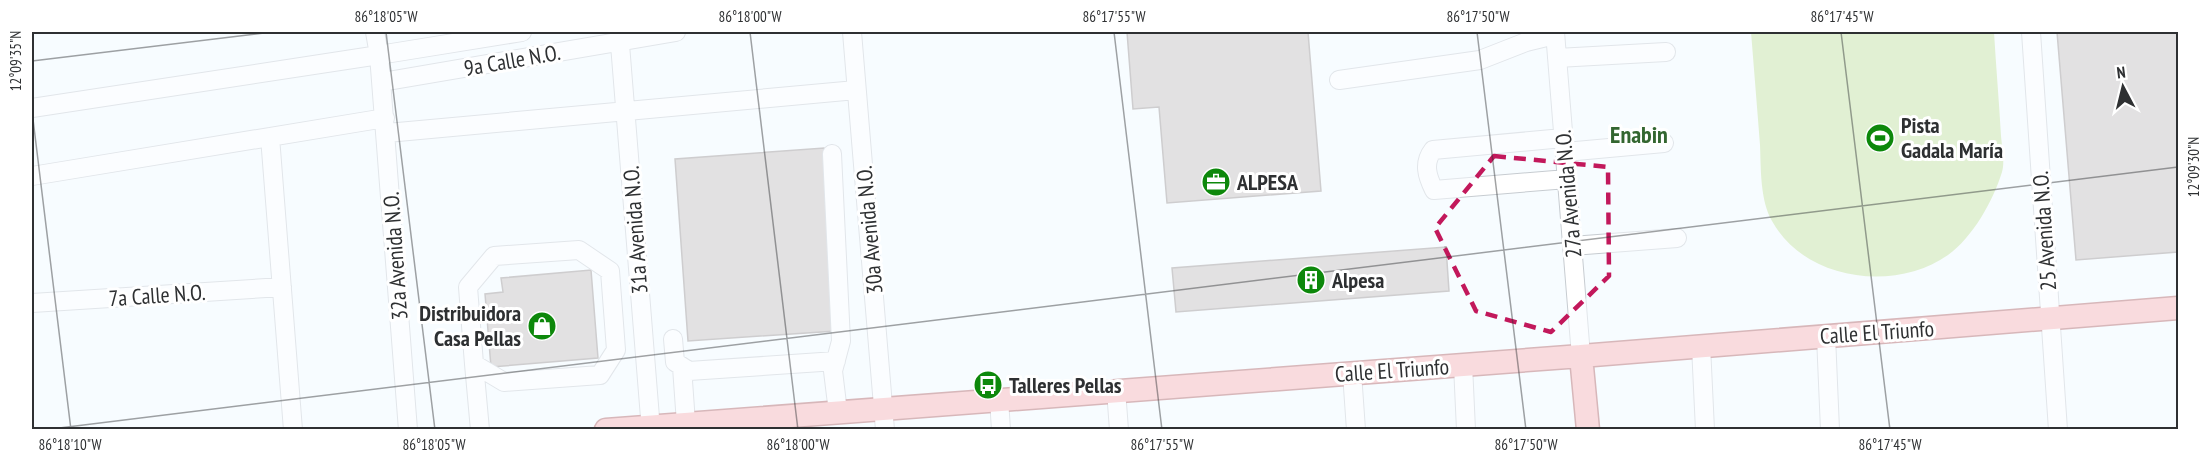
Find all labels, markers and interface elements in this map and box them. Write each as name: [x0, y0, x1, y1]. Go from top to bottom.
text: 86°18'05"W: [354, 7, 418, 26]
text: 86°18'00"W: [718, 7, 782, 26]
text: 86°17'55"W: [1082, 7, 1146, 26]
text: 86°17'50"W: [1446, 7, 1510, 26]
text: 86°17'45"W: [1810, 7, 1874, 26]
text: 12°09'35"N: [6, 31, 25, 91]
street label: 9a Calle N.O.: [462, 38, 562, 82]
north arrow: [2093, 57, 2153, 117]
text: N: [2116, 62, 2127, 83]
place label: Pista Gadala María: [1901, 111, 2003, 164]
district label: Enabin: [1610, 119, 1668, 150]
sports icon: Pista Gadala María: [1864, 122, 1896, 154]
street label: 27a Avenida N.O.: [1548, 129, 1588, 259]
text: 12°09'30"N: [2184, 137, 2203, 197]
street label: 31a Avenida N.O.: [617, 165, 653, 295]
street label: 30a Avenida N.O.: [849, 165, 889, 295]
office icon: ALPESA: [1200, 166, 1232, 198]
place label: ALPESA: [1236, 168, 1299, 196]
street label: 25 Avenida N.O.: [2026, 170, 2062, 292]
street label: 32a Avenida N.O.: [377, 191, 413, 321]
building icon: Alpesa: [1295, 264, 1327, 296]
place label: Alpesa: [1331, 266, 1384, 294]
street label: 7a Calle N.O.: [108, 278, 206, 312]
place label: Distribuidora Casa Pellas: [419, 299, 521, 352]
shop icon: Distribuidora Casa Pellas: [526, 310, 558, 342]
street label: Calle El Triunfo: [1819, 314, 1935, 350]
street label: Calle El Triunfo: [1334, 352, 1450, 388]
bus stop icon: Talleres Pellas: [972, 369, 1004, 401]
place label: Talleres Pellas: [1009, 371, 1122, 399]
text: 86°18'10"W: [38, 435, 102, 454]
text: 86°18'05"W: [402, 435, 466, 454]
text: 86°18'00"W: [766, 435, 830, 454]
text: 86°17'55"W: [1130, 435, 1194, 454]
text: 86°17'50"W: [1494, 435, 1558, 454]
text: 86°17'45"W: [1858, 435, 1922, 454]

